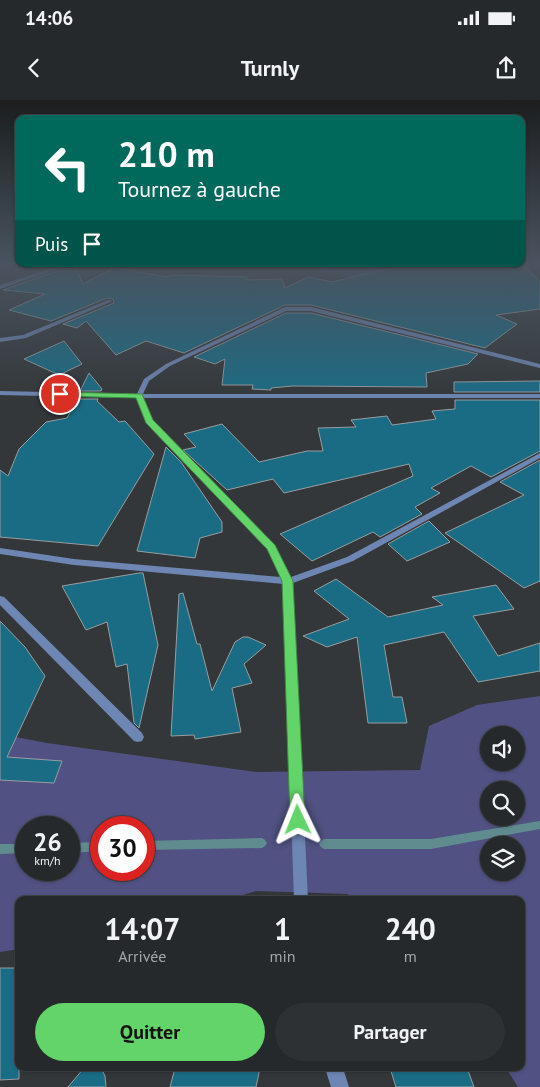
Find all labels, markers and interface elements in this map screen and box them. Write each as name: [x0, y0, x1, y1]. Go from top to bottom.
text: 14:06: [25, 6, 73, 30]
icon: back: [20, 54, 48, 82]
text: Turnly: [241, 54, 299, 82]
icon: share: [492, 54, 520, 82]
text: 210 m: [118, 131, 215, 177]
icon: left: [35, 135, 100, 200]
text: Tournez à gauche: [118, 175, 281, 203]
icon: arrive: [78, 230, 106, 258]
text: Puis: [35, 232, 68, 256]
pin: [39, 373, 81, 415]
icon: arrive: [46, 380, 74, 408]
map controls: [480, 726, 525, 881]
button: sound: [480, 726, 525, 771]
button: search: [480, 781, 525, 826]
position arrow: [271, 793, 323, 845]
speed limit sign: 30: [90, 816, 155, 881]
text: 26: [33, 826, 62, 858]
button: layers: [480, 836, 525, 881]
text: km/h: [34, 853, 61, 868]
text: 14:07: [104, 909, 180, 948]
text: 1: [274, 909, 291, 948]
text: 240: [385, 909, 436, 948]
text: Arrivée: [118, 946, 166, 966]
text: min: [270, 946, 296, 966]
text: m: [404, 946, 417, 966]
button: Quitter: [35, 1003, 265, 1061]
button: Partager: [275, 1003, 505, 1061]

